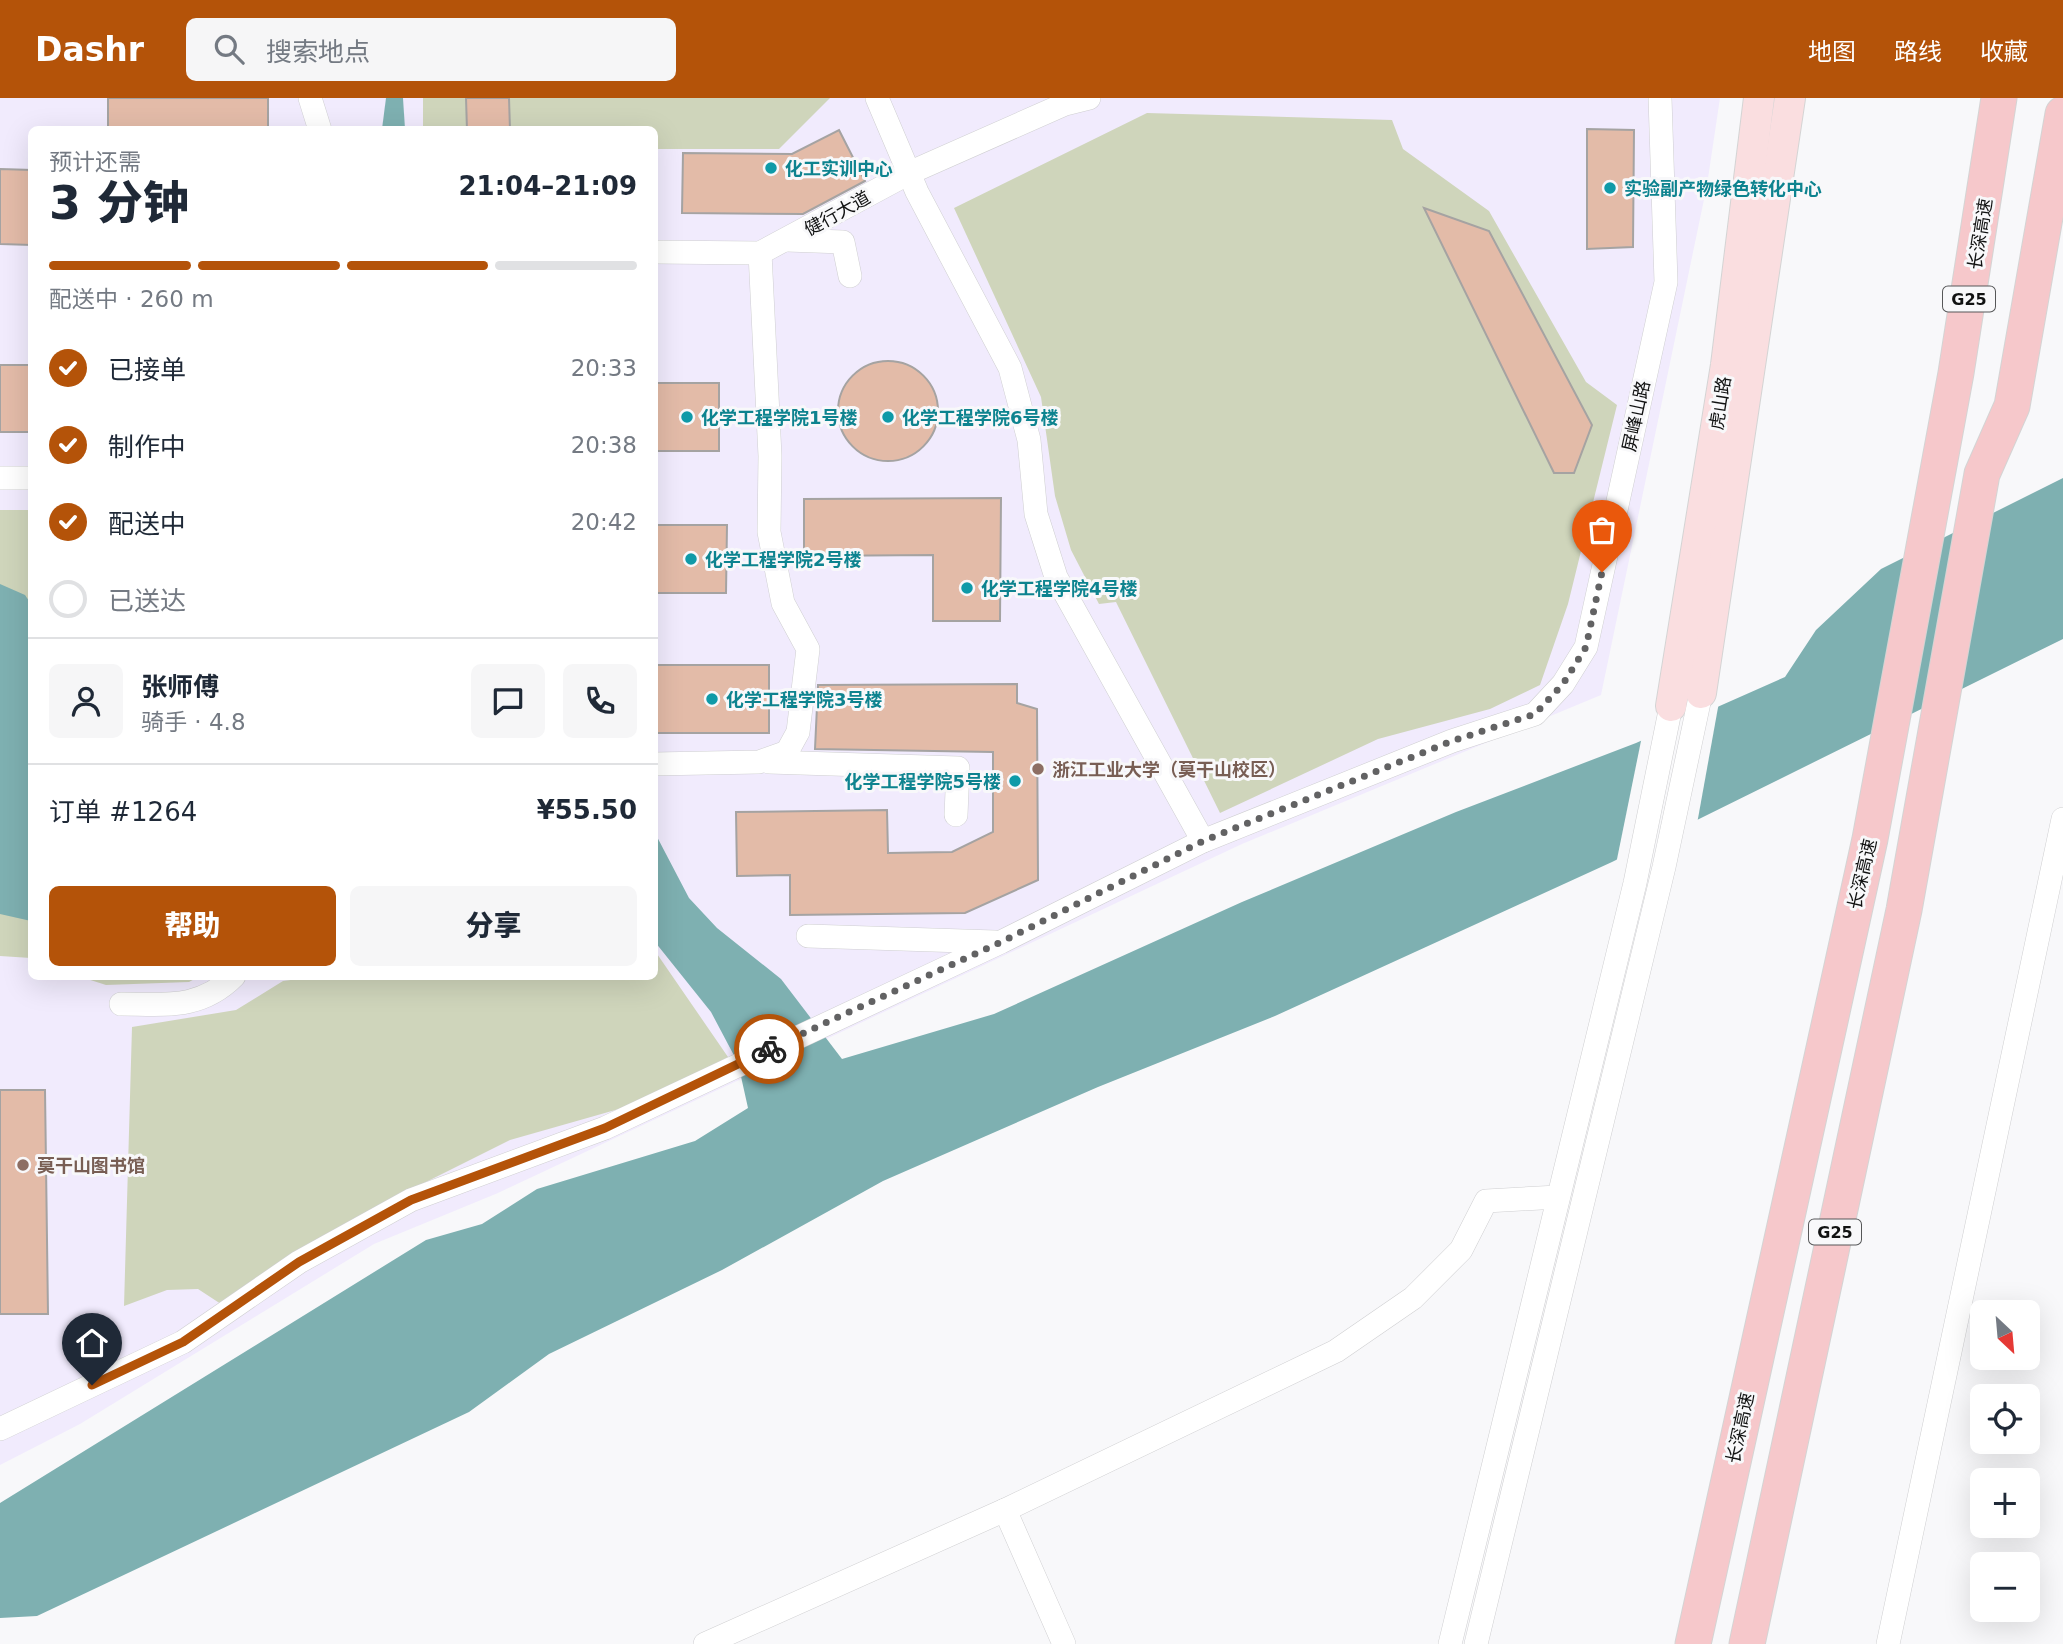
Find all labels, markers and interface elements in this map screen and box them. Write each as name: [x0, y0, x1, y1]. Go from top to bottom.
search box: [186, 18, 676, 81]
text: Dashr: [35, 30, 144, 69]
icon: search: [210, 30, 248, 68]
text: 搜索地点: [266, 37, 370, 67]
text: 地图: [1808, 38, 1856, 66]
text: 路线: [1894, 38, 1942, 66]
text: 收藏: [1980, 38, 2028, 66]
text: 预计还需: [49, 149, 141, 175]
place label: 化工实训中心: [785, 158, 893, 179]
marker: 化工实训中心: [763, 160, 779, 176]
text: 21:04–21:09: [458, 171, 637, 201]
text: 3 分钟: [49, 176, 189, 230]
place label: 实验副产物绿色转化中心: [1624, 178, 1822, 199]
marker: 实验副产物绿色转化中心: [1602, 180, 1618, 196]
street label: 健行大道: [800, 186, 874, 240]
street label: 长深高速: [1964, 197, 1996, 271]
text: 配送中 · 260 m: [49, 286, 214, 312]
road number: G25: [1943, 286, 1995, 312]
icon: check: [49, 349, 87, 387]
text: 已接单: [108, 355, 186, 385]
text: 20:33: [571, 355, 637, 381]
street label: 虎山路: [1705, 375, 1735, 431]
street label: 屏峰山路: [1618, 379, 1654, 453]
place label: 化学工程学院1号楼: [701, 407, 858, 428]
place label: 化学工程学院6号楼: [902, 407, 1059, 428]
marker: 化学工程学院1号楼: [679, 409, 695, 425]
marker: 化学工程学院6号楼: [880, 409, 896, 425]
icon: check: [49, 426, 87, 464]
text: 制作中: [108, 432, 186, 462]
text: 20:38: [571, 432, 637, 458]
pin: [1572, 500, 1632, 572]
icon: check: [49, 503, 87, 541]
text: 配送中: [108, 509, 186, 539]
text: 20:42: [571, 509, 637, 535]
icon: bag: [1583, 511, 1621, 549]
place label: 化学工程学院2号楼: [705, 549, 862, 570]
marker: 化学工程学院2号楼: [683, 551, 699, 567]
place label: 化学工程学院4号楼: [981, 578, 1138, 599]
marker: 化学工程学院4号楼: [959, 580, 975, 596]
text: 已送达: [108, 586, 186, 616]
button: person: [49, 664, 123, 738]
button: chat: [471, 664, 545, 738]
button: phone: [563, 664, 637, 738]
text: 张师傅: [141, 672, 219, 702]
place label: 化学工程学院3号楼: [726, 689, 883, 710]
marker: 化学工程学院3号楼: [704, 691, 720, 707]
text: 骑手 · 4.8: [141, 709, 246, 735]
place label: 浙江工业大学（莫干山校区）: [1052, 759, 1286, 780]
marker: 浙江工业大学（莫干山校区）: [1030, 761, 1046, 777]
place label: 化学工程学院5号楼: [844, 771, 1001, 792]
marker: 化学工程学院5号楼: [1007, 773, 1023, 789]
text: ¥55.50: [537, 795, 637, 825]
text: 订单 #1264: [49, 797, 197, 827]
street label: 长深高速: [1844, 837, 1880, 911]
button: 帮助: [49, 886, 336, 966]
button: 分享: [350, 886, 637, 966]
courier: [734, 1014, 804, 1084]
icon: bike: [750, 1030, 788, 1068]
place label: 莫干山图书馆: [37, 1155, 145, 1176]
marker: 莫干山图书馆: [15, 1157, 31, 1173]
road number: G25: [1809, 1220, 1861, 1244]
north arrow: [1970, 1300, 2040, 1370]
map controls: [1970, 1300, 2040, 1622]
pin: [62, 1313, 122, 1385]
icon: home: [73, 1324, 111, 1362]
button: locate: [1970, 1384, 2040, 1454]
street label: 长深高速: [1722, 1391, 1758, 1465]
button: +: [1970, 1468, 2040, 1538]
button: −: [1970, 1552, 2040, 1622]

